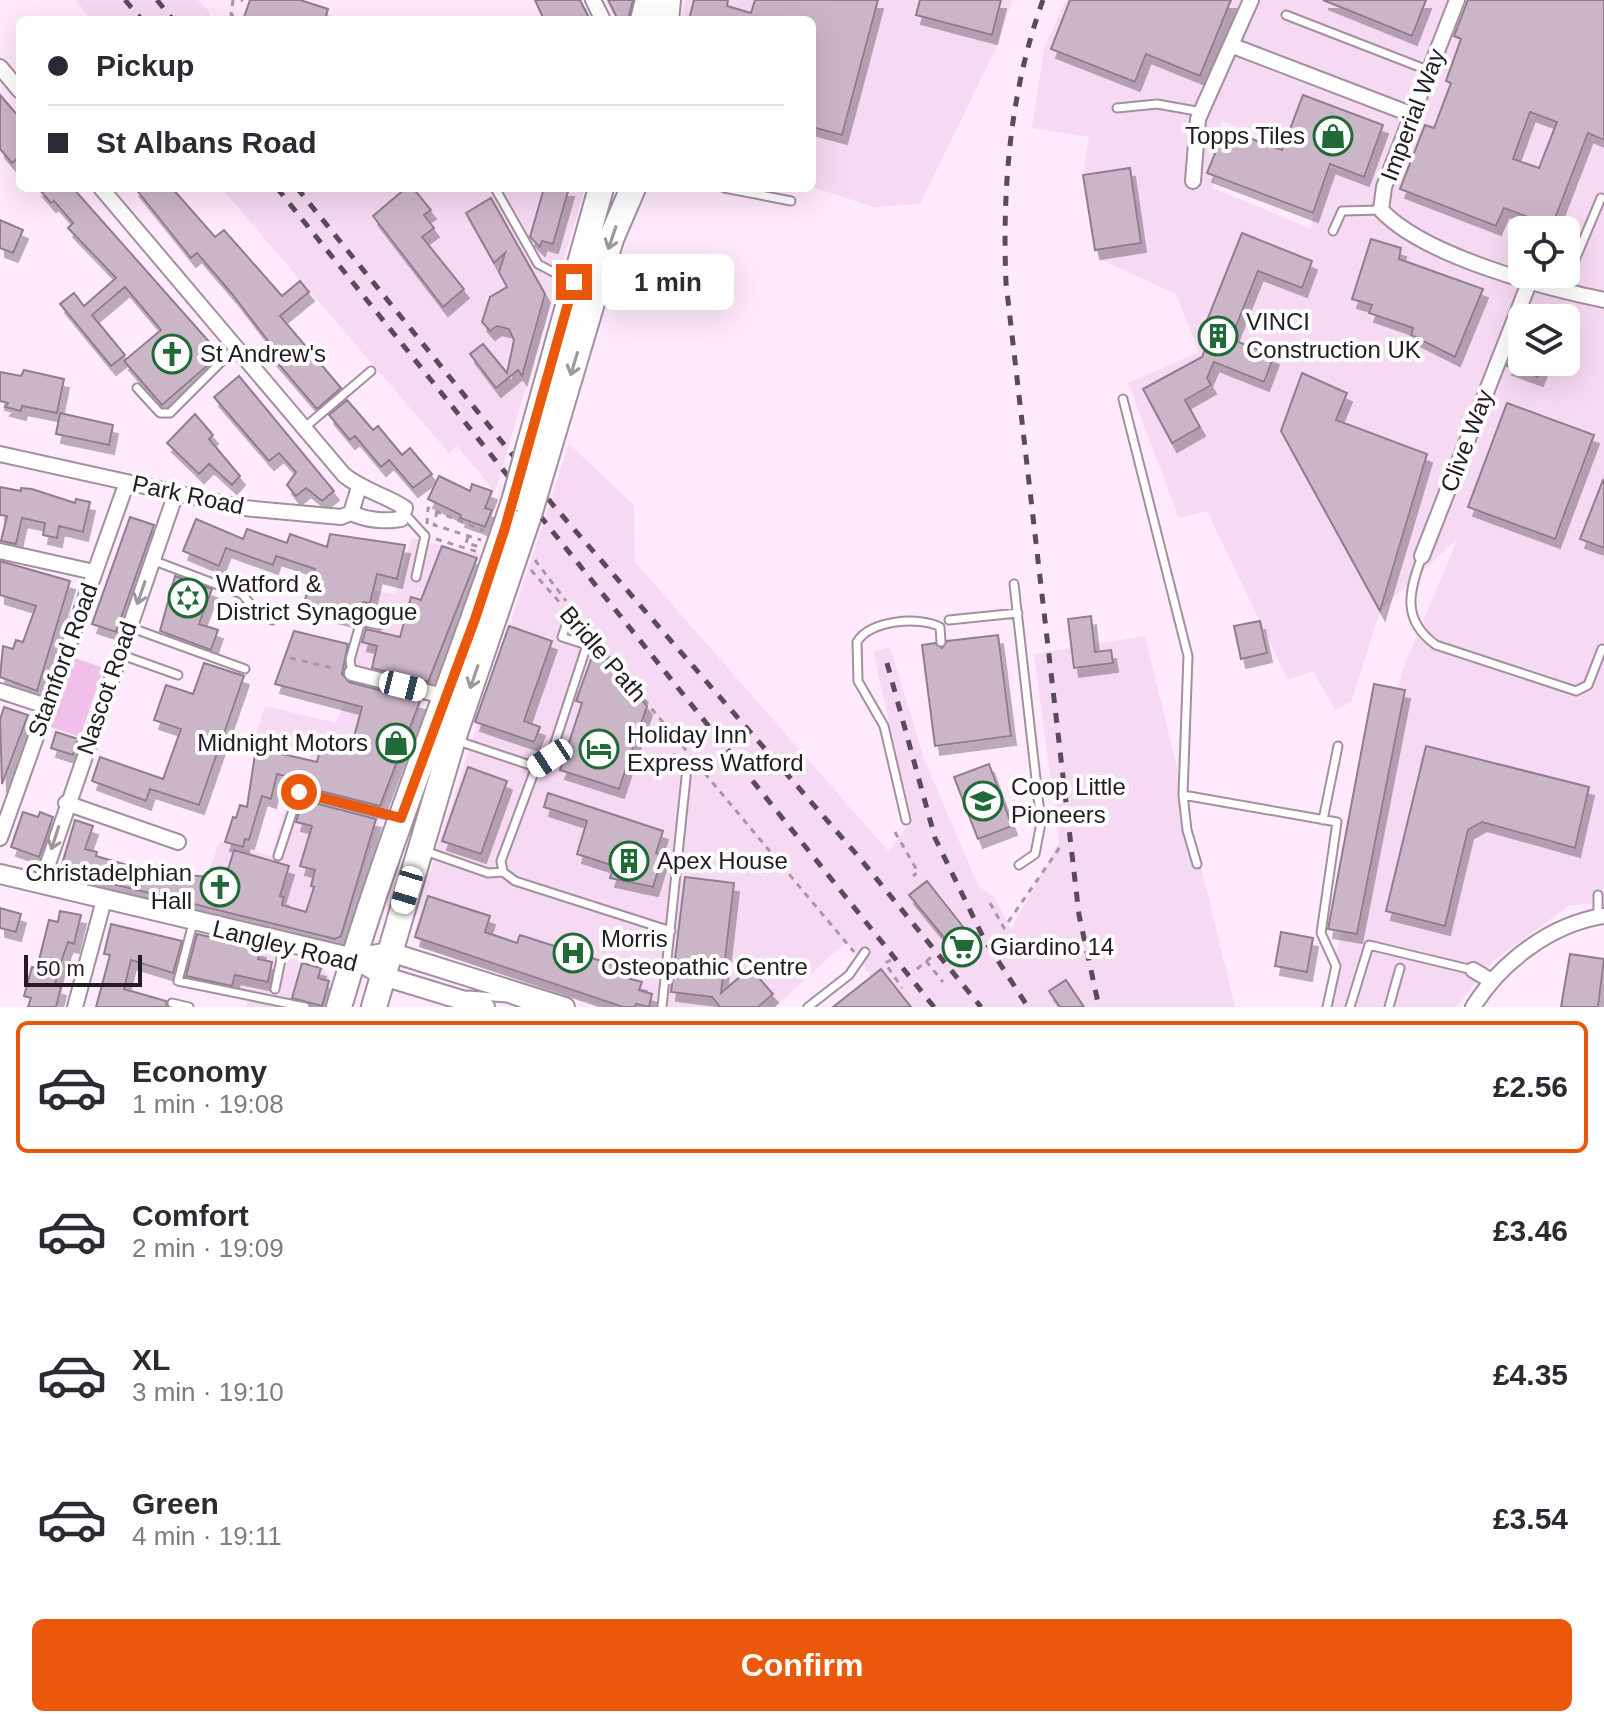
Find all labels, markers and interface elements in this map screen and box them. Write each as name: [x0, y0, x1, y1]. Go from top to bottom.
street label: Imperial Way: [1375, 45, 1450, 185]
text: Pickup: [96, 49, 194, 82]
shop icon: Topps Tiles: [1312, 115, 1354, 157]
place label: Topps Tiles: [1185, 122, 1305, 149]
text: St Albans Road: [96, 126, 317, 159]
map controls: [1508, 216, 1580, 376]
button: locate: [1508, 216, 1580, 288]
one-way arrow: [604, 225, 618, 249]
callout: 1 min: [602, 254, 734, 310]
route end: [556, 264, 592, 300]
text: 1 min: [634, 267, 702, 297]
button: layers: [1508, 304, 1580, 376]
place label: VINCI Construction UK: [1246, 308, 1421, 363]
building icon: VINCI Construction UK: [1197, 315, 1239, 357]
church icon: St Andrew's: [151, 333, 193, 375]
place label: St Andrew's: [200, 340, 326, 367]
one-way arrow: [566, 350, 581, 376]
street label: Clive Way: [1435, 386, 1498, 496]
street label: Park Road: [130, 470, 246, 520]
place label: Watford & District Synagogue: [216, 570, 417, 625]
synagogue icon: Watford & District Synagogue: [167, 577, 209, 619]
street label: Stamford Road: [22, 579, 103, 740]
one-way arrow: [132, 580, 147, 605]
street label: Bridle Path: [555, 601, 652, 707]
street label: Nascot Road: [71, 618, 142, 758]
one-way arrow: [466, 664, 480, 689]
car: [377, 669, 429, 703]
place label: Holiday Inn Express Watford: [627, 721, 804, 776]
shop icon: Midnight Motors: [375, 722, 417, 764]
hotel icon: Holiday Inn Express Watford: [578, 728, 620, 770]
place label: Midnight Motors: [197, 729, 368, 756]
car: [523, 735, 577, 781]
place label: Coop Little Pioneers: [1011, 773, 1126, 828]
route start: [281, 774, 317, 810]
school or university icon: Coop Little Pioneers: [962, 780, 1004, 822]
one-way arrow: [46, 825, 61, 850]
building icon: Apex House: [608, 840, 650, 882]
place label: Apex House: [657, 847, 788, 874]
place label: Christadelphian Hall: [25, 859, 192, 914]
car: [389, 864, 425, 916]
church icon: Christadelphian Hall: [199, 866, 241, 908]
street label: Langley Road: [210, 914, 360, 977]
place label: Morris Osteopathic Centre: [601, 925, 808, 980]
supermarket icon: Giardino 14: [941, 926, 983, 968]
hospital icon: Morris Osteopathic Centre: [552, 932, 594, 974]
place label: Giardino 14: [990, 933, 1114, 960]
scale bar: [24, 951, 142, 987]
text: 50 m: [36, 956, 85, 981]
icon: car: [36, 1051, 108, 1123]
text: Economy: [132, 1055, 267, 1088]
text: £2.56: [1493, 1070, 1568, 1103]
text: 1 min · 19:08: [132, 1089, 284, 1119]
icon: car: [36, 1195, 108, 1267]
text: Comfort: [132, 1199, 249, 1232]
text: £3.46: [1493, 1214, 1568, 1247]
text: 2 min · 19:09: [132, 1233, 284, 1263]
icon: car: [36, 1339, 108, 1411]
text: XL: [132, 1343, 170, 1376]
text: £4.35: [1493, 1358, 1568, 1391]
text: 3 min · 19:10: [132, 1377, 284, 1407]
icon: car: [36, 1483, 108, 1555]
text: Green: [132, 1487, 219, 1520]
text: £3.54: [1493, 1502, 1568, 1535]
text: 4 min · 19:11: [132, 1521, 282, 1551]
button: Confirm: [32, 1619, 1572, 1711]

